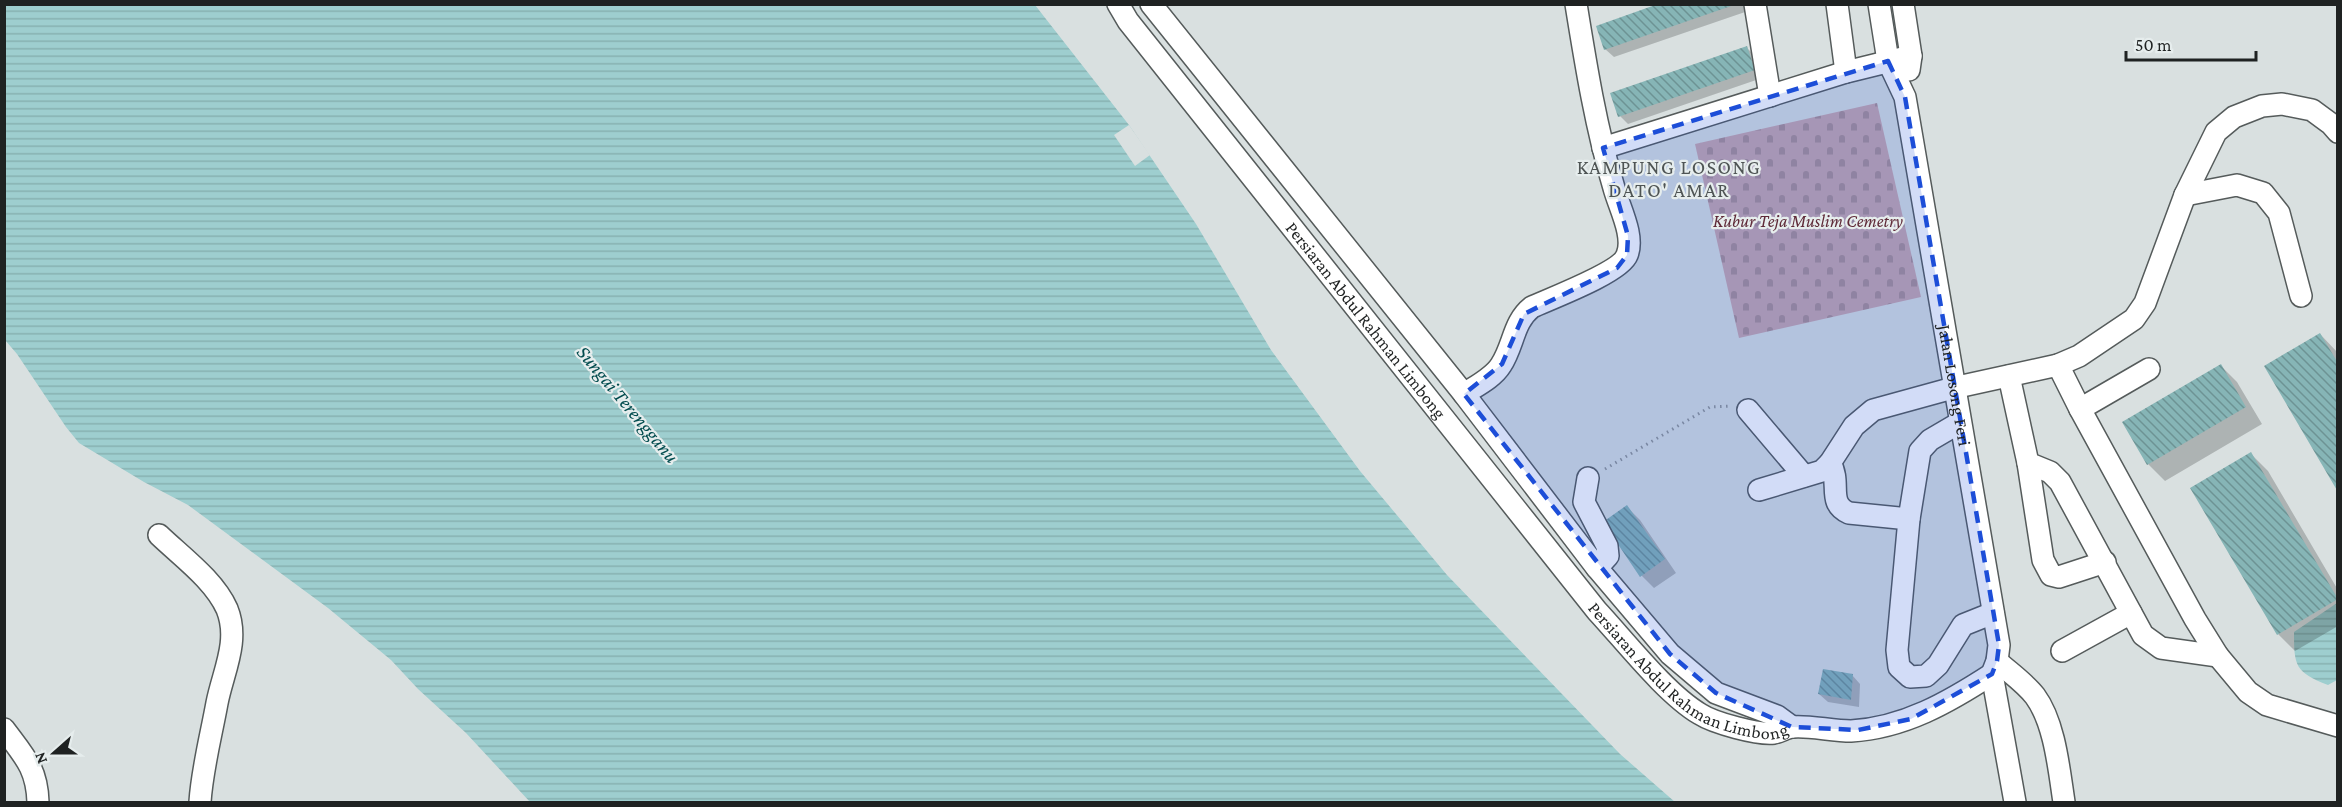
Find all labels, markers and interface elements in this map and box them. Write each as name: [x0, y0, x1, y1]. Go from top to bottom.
scale bar: [2126, 24, 2256, 62]
text: 50 m: [2135, 35, 2172, 55]
district label: KAMPUNG LOSONG DATO' AMAR: [1577, 156, 1761, 201]
park label: Kubur Teja Muslim Cemetry: [1713, 211, 1904, 232]
street label: Persiaran Abdul Rahman Limbong: [1282, 218, 1450, 423]
street label: Jalan Losong Feri: [1934, 321, 1975, 448]
water label: Sungai Terengganu: [572, 341, 683, 468]
street label: Persiaran Abdul Rahman Limbong: [1584, 598, 1791, 744]
north arrow: [24, 723, 84, 783]
text: N: [31, 750, 50, 766]

